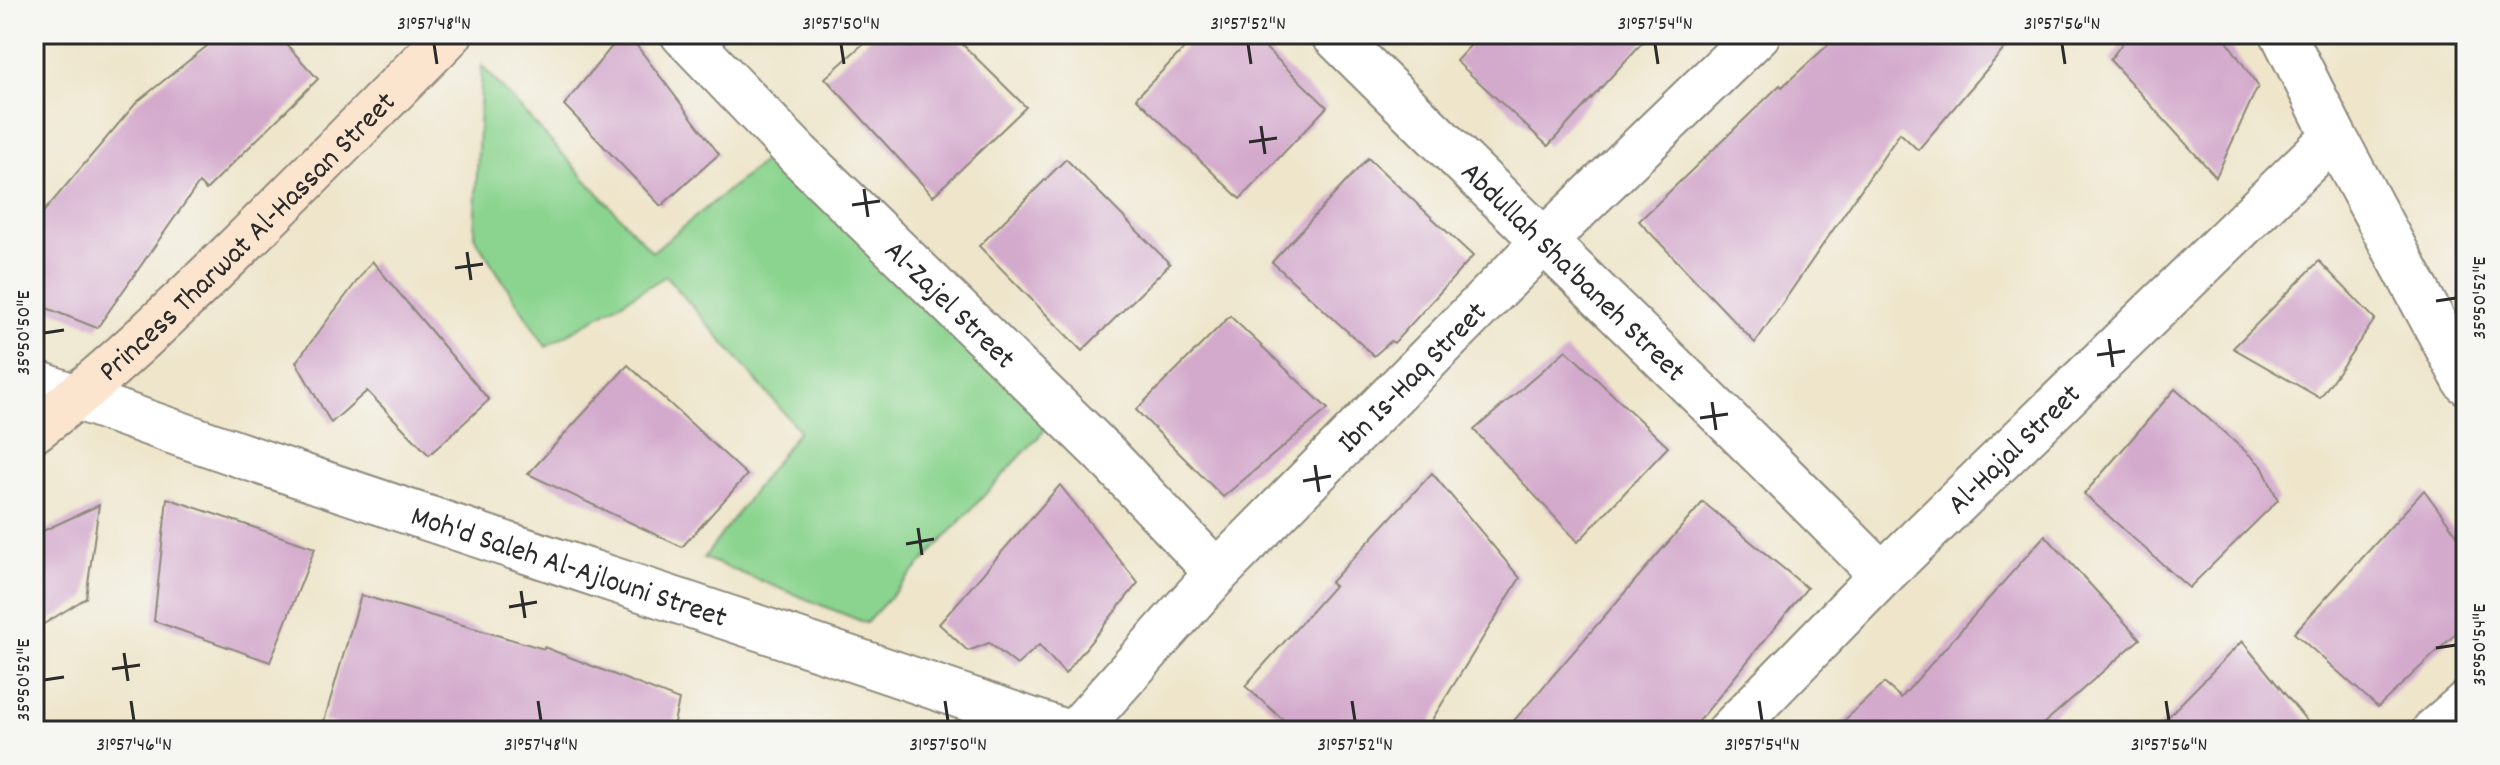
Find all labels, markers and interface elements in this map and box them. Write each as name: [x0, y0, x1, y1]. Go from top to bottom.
text: 31°57'48"N: [397, 11, 471, 39]
text: 31°57'50"N: [802, 11, 880, 39]
text: 31°57'52"N: [1210, 11, 1286, 39]
text: 31°57'54"N: [1617, 11, 1693, 39]
text: 31°57'56"N: [2024, 11, 2100, 39]
street label: Princess Tharwat Al-Hassan Street: [91, 84, 408, 394]
street label: Abdullah Sha'baneh Street: [1449, 154, 1694, 394]
street label: Al-Zajel Street: [872, 232, 1023, 381]
text: 35°50'52"E: [2467, 257, 2495, 339]
text: 35°50'50"E: [11, 290, 39, 376]
street label: Ibn Is-Haq Street: [1329, 294, 1499, 465]
street label: Al-Hajal Street: [1939, 376, 2093, 527]
street label: Moh'd Saleh Al-Ajlouni Street: [404, 497, 732, 642]
text: 35°50'54"E: [2467, 604, 2495, 686]
text: 35°50'52"E: [11, 639, 39, 721]
text: 31°57'46"N: [96, 732, 172, 760]
text: 31°57'48"N: [504, 732, 578, 760]
text: 31°57'50"N: [909, 732, 987, 760]
text: 31°57'52"N: [1317, 732, 1393, 760]
text: 31°57'54"N: [1724, 732, 1800, 760]
text: 31°57'56"N: [2131, 732, 2207, 760]

